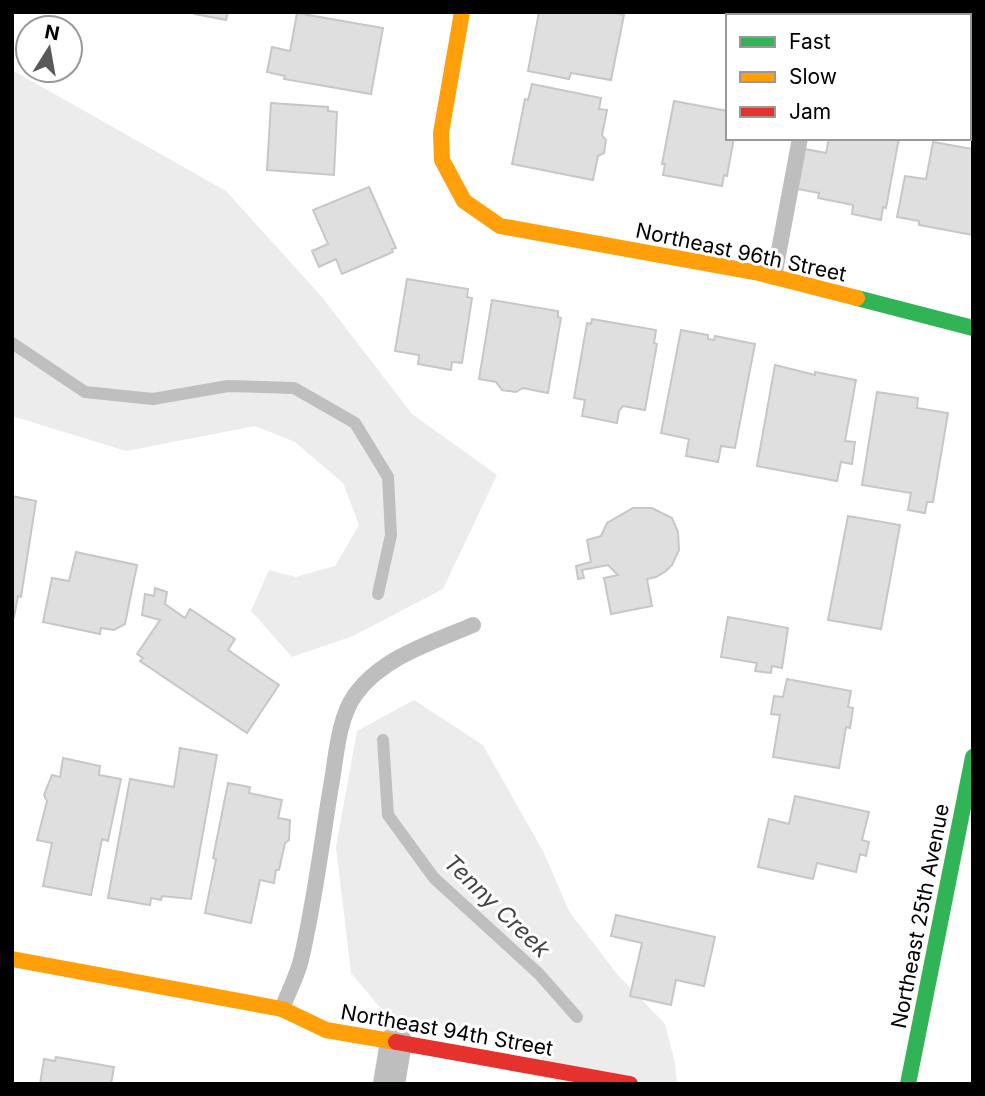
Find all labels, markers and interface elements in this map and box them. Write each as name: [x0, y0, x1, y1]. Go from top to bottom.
north arrow: [14, 14, 84, 84]
legend: [726, 14, 971, 140]
text: N: [43, 20, 61, 45]
text: Fast: [789, 29, 831, 54]
text: Slow: [789, 64, 837, 89]
text: Jam: [789, 99, 831, 124]
street label: Northeast 96th Street: [633, 217, 849, 287]
street label: Northeast 25th Avenue: [886, 801, 954, 1031]
water label: Tenny Creek: [438, 848, 556, 964]
street label: Northeast 94th Street: [339, 999, 555, 1061]

